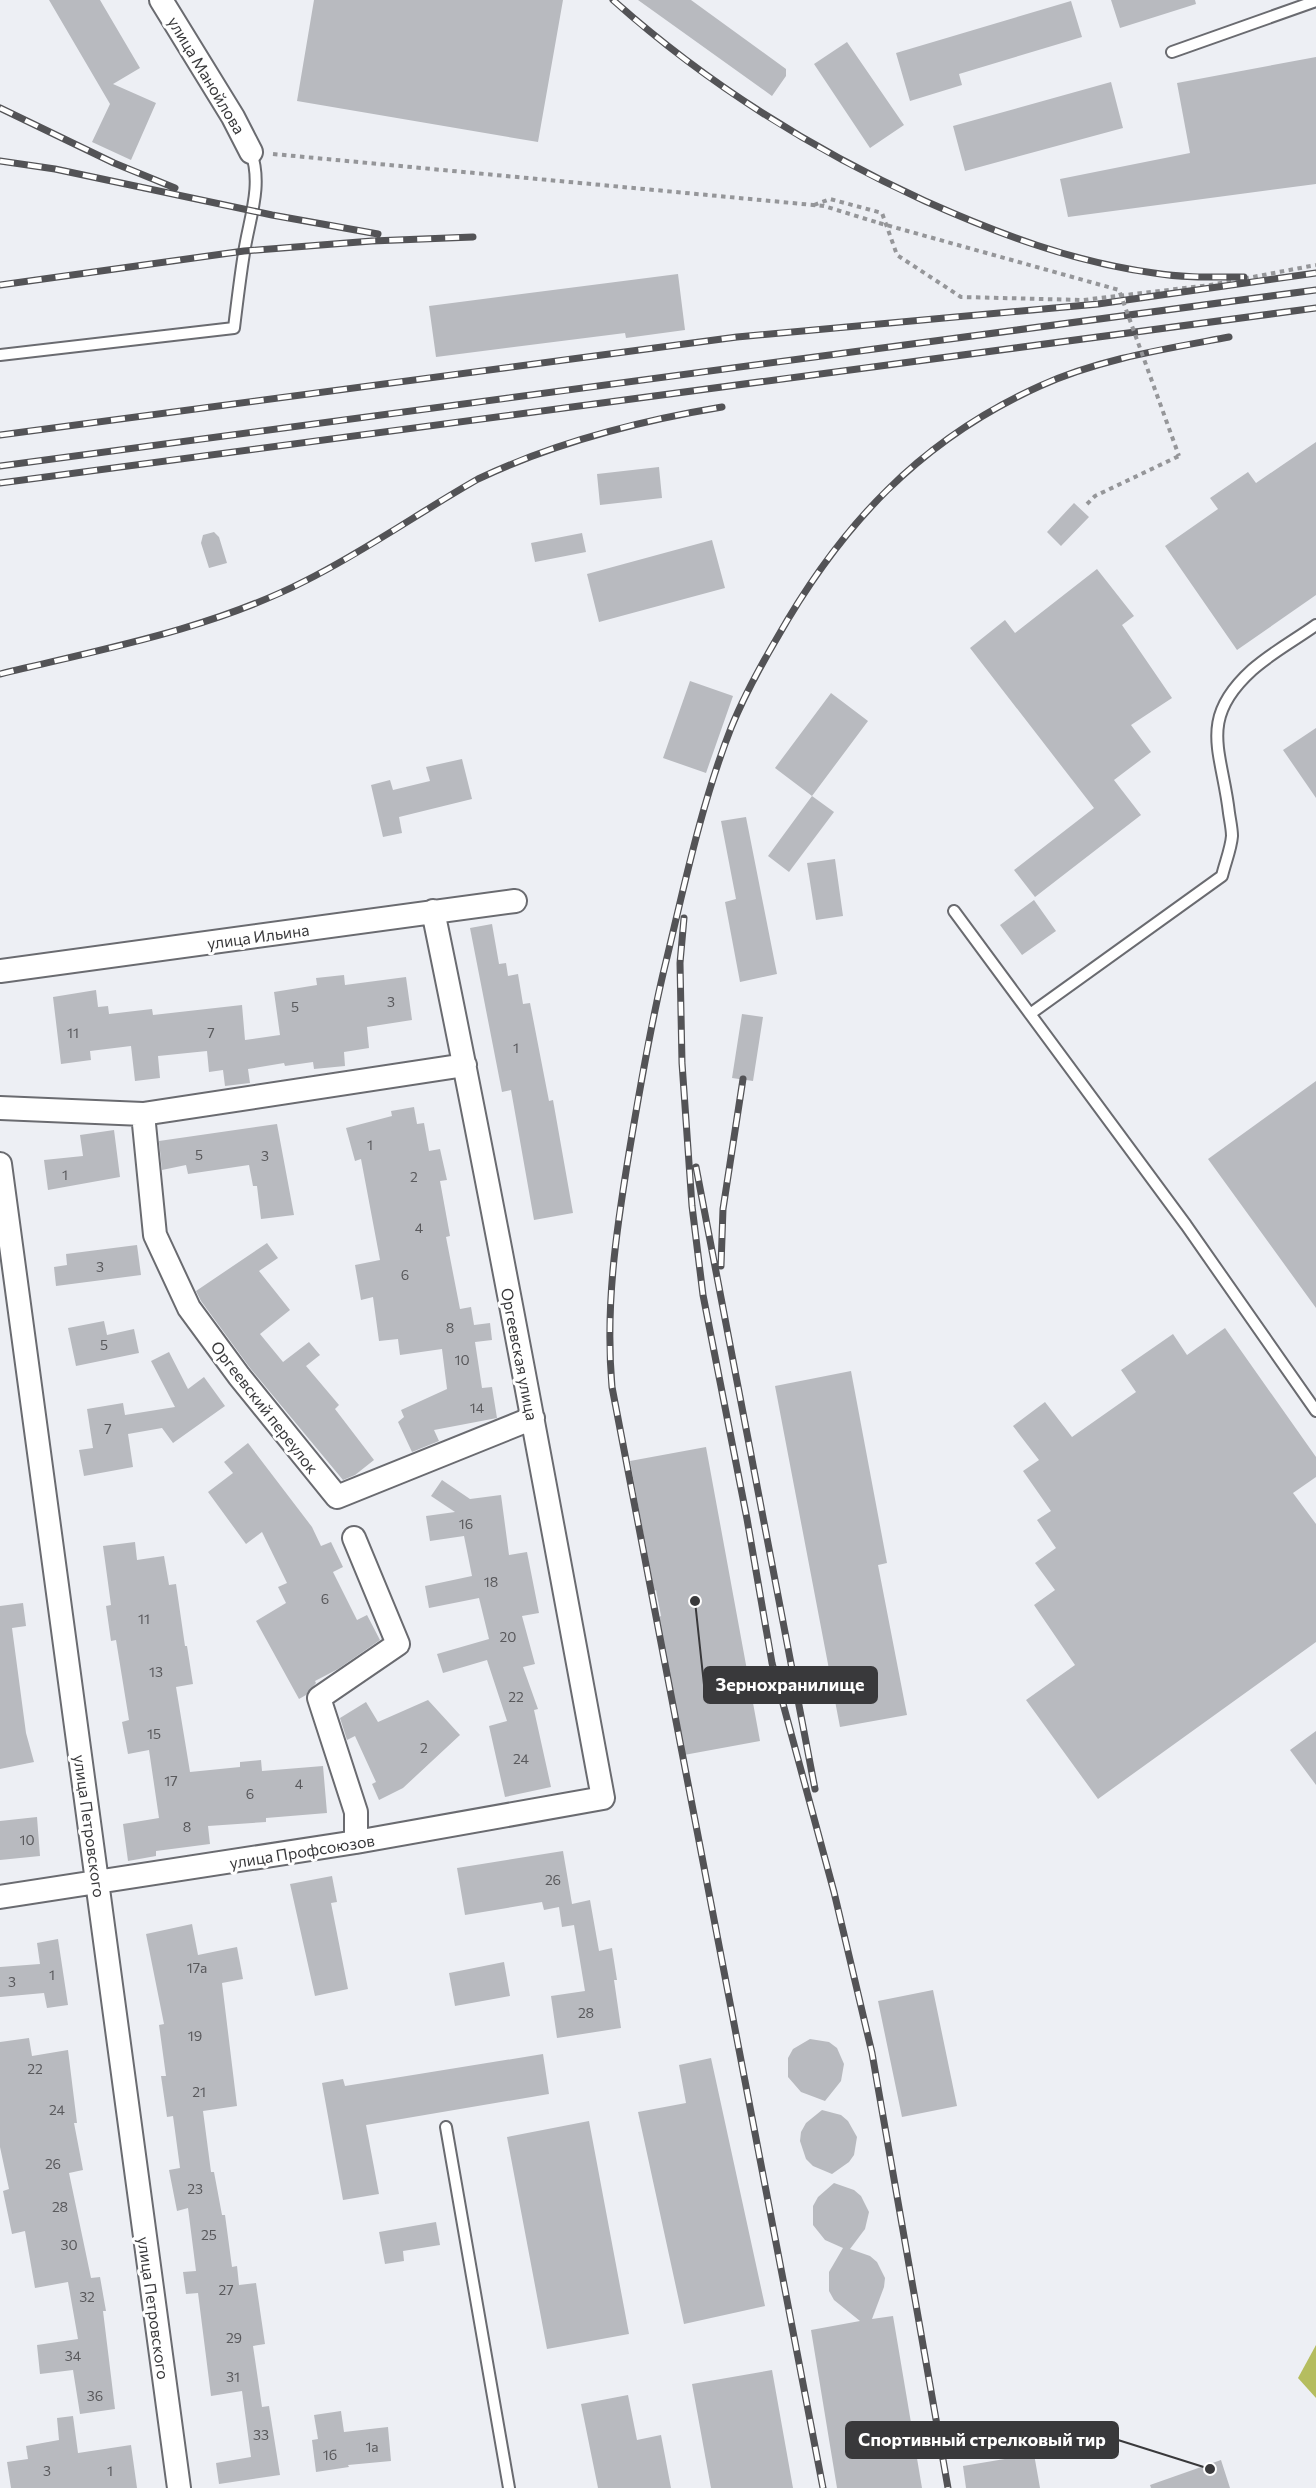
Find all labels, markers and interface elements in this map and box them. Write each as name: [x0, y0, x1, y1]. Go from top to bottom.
street label: улица Манойлова: [164, 13, 250, 137]
street label: улица Ильина: [206, 919, 310, 953]
house number: 3: [387, 993, 395, 1010]
house number: 5: [291, 998, 299, 1015]
house number: 11: [67, 1024, 79, 1041]
house number: 7: [207, 1024, 215, 1041]
house number: 1: [513, 1039, 519, 1056]
house number: 1: [367, 1136, 373, 1153]
house number: 5: [195, 1146, 203, 1163]
house number: 3: [261, 1147, 269, 1164]
house number: 1: [62, 1166, 68, 1183]
house number: 2: [410, 1168, 418, 1185]
house number: 4: [415, 1219, 424, 1236]
house number: 3: [96, 1258, 104, 1275]
house number: 6: [401, 1266, 409, 1283]
street label: Оргеевская улица: [498, 1286, 542, 1422]
house number: 8: [446, 1319, 454, 1336]
house number: 5: [100, 1336, 108, 1353]
street label: Оргеевский переулок: [207, 1337, 323, 1477]
house number: 10: [454, 1351, 470, 1368]
house number: 14: [470, 1399, 485, 1416]
house number: 7: [104, 1420, 112, 1437]
house number: 16: [459, 1515, 473, 1532]
house number: 18: [484, 1573, 498, 1590]
house number: 6: [321, 1590, 329, 1607]
house number: 11: [138, 1610, 150, 1627]
house number: 20: [500, 1628, 516, 1645]
house number: 13: [149, 1663, 163, 1680]
callout: Зернохранилище: [704, 1667, 877, 1703]
text: Зернохранилище: [716, 1673, 864, 1695]
house number: 22: [508, 1688, 524, 1705]
house number: 15: [147, 1725, 161, 1742]
house number: 2: [420, 1739, 428, 1756]
house number: 24: [513, 1750, 530, 1767]
street label: улица Петровского: [71, 1753, 109, 1899]
house number: 17: [164, 1772, 178, 1789]
house number: 4: [295, 1775, 304, 1792]
house number: 6: [246, 1785, 254, 1802]
house number: 8: [183, 1818, 191, 1835]
street label: улица Профсоюзов: [228, 1830, 376, 1872]
house number: 10: [19, 1831, 35, 1848]
house number: 26: [545, 1871, 561, 1888]
house number: 17а: [187, 1959, 207, 1976]
house number: 1: [49, 1966, 55, 1983]
house number: 3: [8, 1973, 16, 1990]
house number: 28: [578, 2004, 594, 2021]
house number: 19: [188, 2027, 202, 2044]
house number: 22: [27, 2060, 43, 2077]
house number: 21: [192, 2083, 206, 2100]
house number: 24: [49, 2101, 66, 2118]
house number: 26: [45, 2155, 61, 2172]
house number: 23: [187, 2180, 203, 2197]
house number: 28: [52, 2198, 68, 2215]
house number: 25: [201, 2226, 217, 2243]
street label: улица Петровского: [135, 2235, 173, 2381]
house number: 30: [60, 2236, 78, 2253]
house number: 27: [218, 2281, 234, 2298]
house number: 32: [79, 2288, 95, 2305]
house number: 29: [226, 2329, 242, 2346]
house number: 34: [65, 2347, 82, 2364]
house number: 31: [226, 2368, 240, 2385]
house number: 36: [87, 2387, 103, 2404]
callout: Спортивный стрелковый тир: [846, 2422, 1118, 2458]
house number: 33: [253, 2426, 269, 2443]
text: Спортивный стрелковый тир: [858, 2428, 1106, 2450]
house number: 1а: [365, 2438, 379, 2455]
house number: 1б: [323, 2446, 337, 2463]
house number: 3: [43, 2462, 51, 2479]
house number: 1: [107, 2462, 113, 2479]

